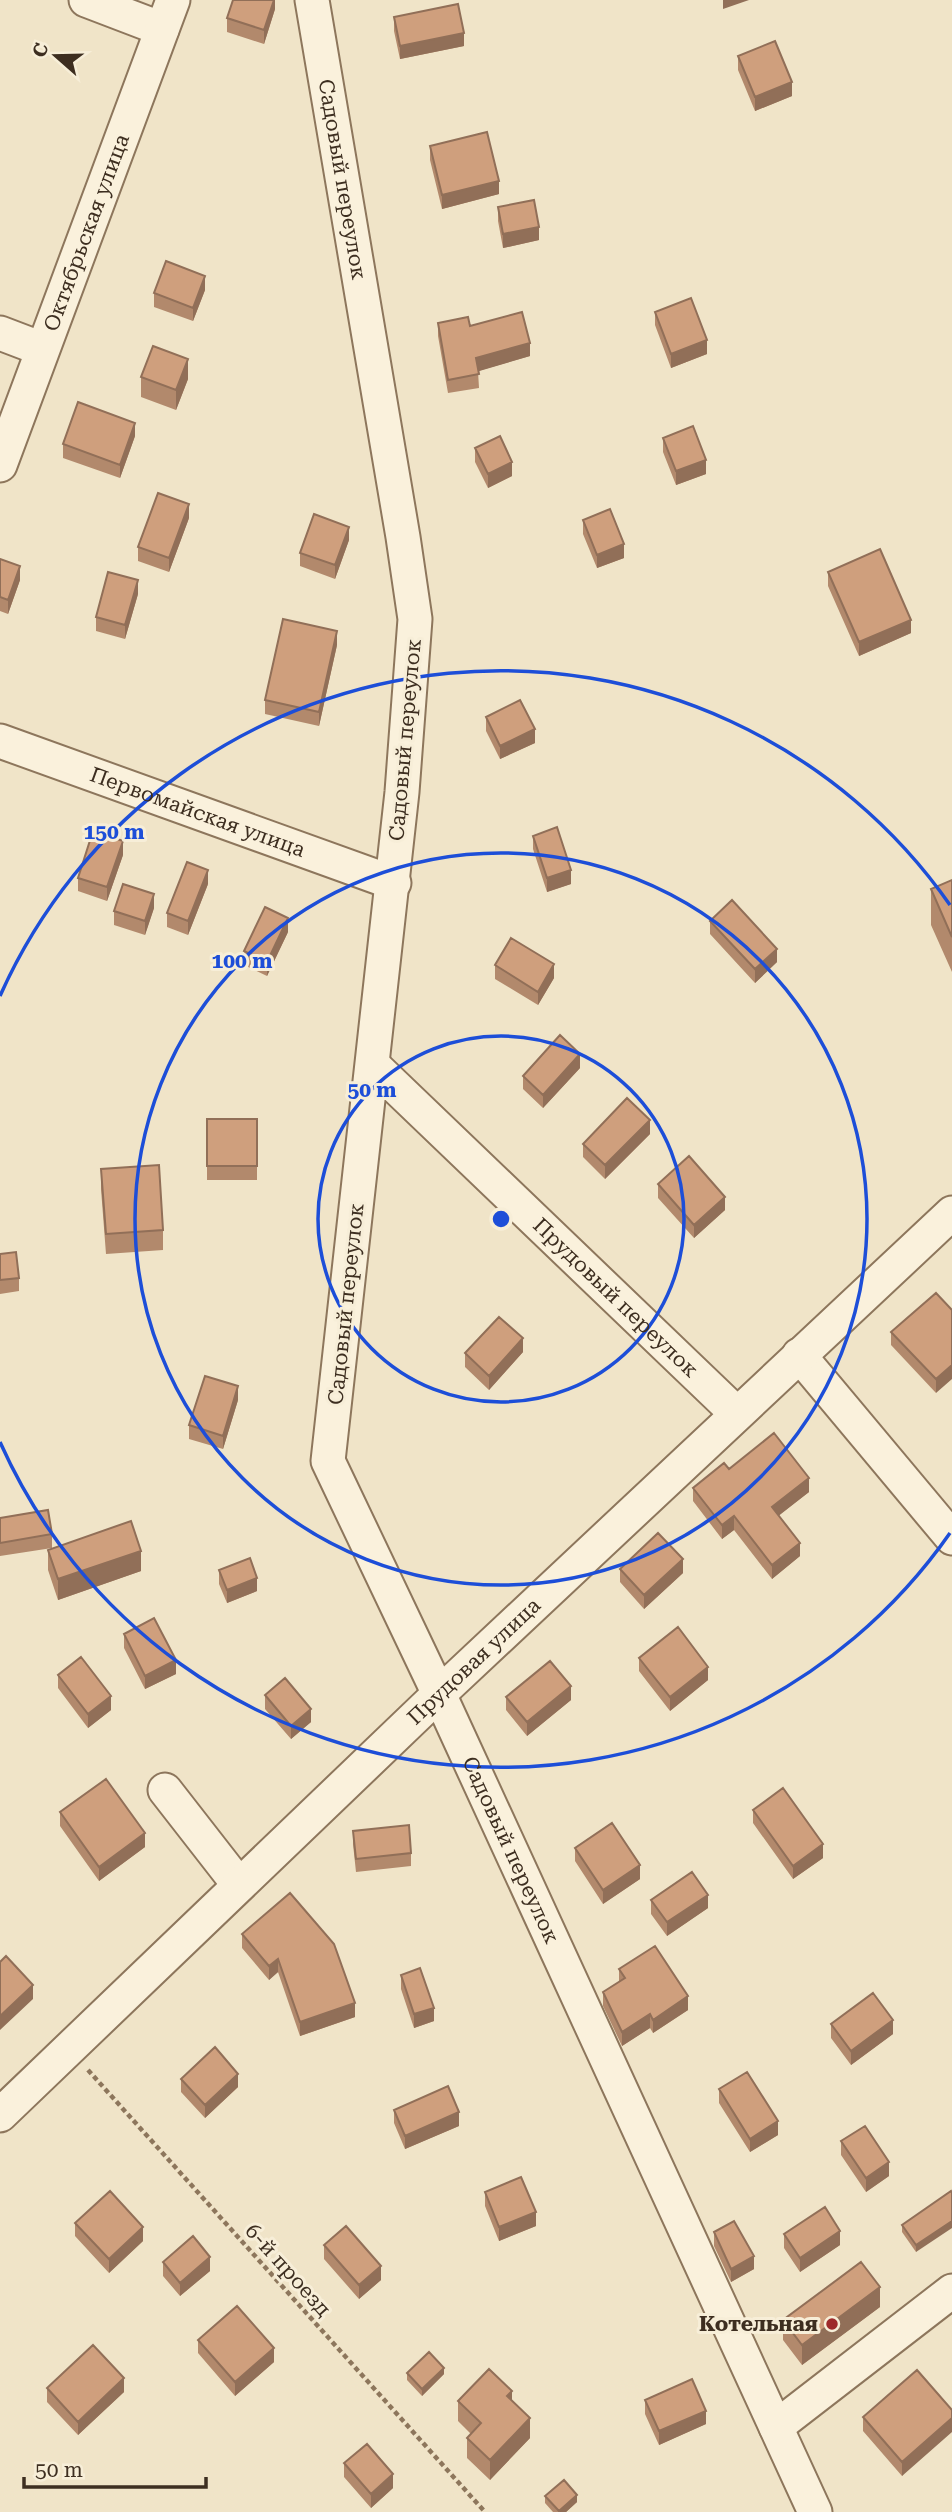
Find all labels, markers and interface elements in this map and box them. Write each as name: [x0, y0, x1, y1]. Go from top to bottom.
north arrow: [21, 21, 91, 91]
text: С: [27, 40, 54, 61]
street label: Садовый переулок: [314, 77, 371, 281]
street label: Октябрьская улица: [39, 130, 134, 334]
street label: Садовый переулок: [384, 638, 426, 842]
street label: Первомайская улица: [87, 762, 309, 862]
text: 150 m: [84, 820, 144, 844]
text: 100 m: [212, 949, 272, 973]
text: 50 m: [347, 1078, 397, 1102]
street label: Садовый переулок: [323, 1202, 369, 1406]
centre of rings: [489, 1207, 513, 1231]
street label: Прудовый переулок: [528, 1213, 703, 1382]
street label: Прудовая улица: [403, 1593, 546, 1730]
street label: Садовый переулок: [457, 1753, 564, 1947]
street label: 6-й проезд: [240, 2219, 336, 2321]
place label: Котельная: [699, 2312, 818, 2336]
marker: Котельная: [824, 2316, 840, 2332]
scale bar: [24, 2446, 206, 2490]
text: 50 m: [35, 2458, 83, 2482]

